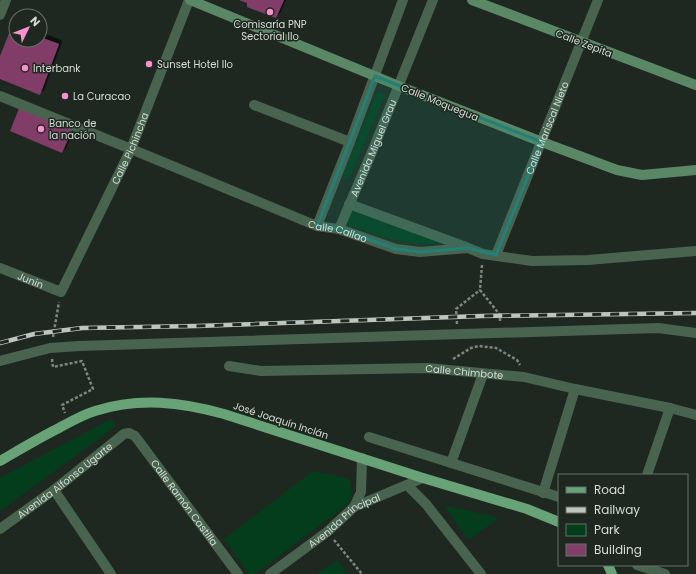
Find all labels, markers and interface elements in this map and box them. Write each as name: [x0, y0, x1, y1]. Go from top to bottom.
marker: Comisaría PNP Sectorial Ilo: [265, 7, 275, 17]
north arrow: [8, 8, 48, 48]
text: N: [27, 13, 44, 30]
place label: Comisaría PNP Sectorial Ilo: [233, 17, 307, 44]
street label: Calle Zepita: [553, 26, 614, 61]
place label: Sunset Hotel Ilo: [157, 57, 233, 72]
marker: Sunset Hotel Ilo: [144, 59, 154, 69]
place label: Interbank: [33, 61, 81, 76]
marker: Interbank: [20, 63, 30, 73]
street label: Calle Mariscal Nieto: [522, 79, 573, 177]
street label: Calle Moquegua: [399, 80, 481, 125]
place label: La Curacao: [73, 89, 131, 104]
marker: La Curacao: [60, 91, 70, 101]
street label: Avenida Miguel Grau: [347, 97, 400, 199]
street label: Calle Pichincha: [108, 110, 153, 187]
place label: Banco de la nación: [49, 116, 96, 143]
marker: Banco de la nación: [36, 124, 46, 134]
street label: Calle Callao: [306, 216, 369, 246]
street label: Junin: [15, 269, 46, 292]
street label: Calle Chimbote: [425, 361, 504, 383]
street label: José Joaquín Inclán: [231, 398, 330, 443]
street label: Avenida Alfonso Ugarte: [14, 439, 116, 522]
street label: Calle Ramón Castilla: [147, 456, 221, 549]
legend: [558, 474, 688, 566]
text: Road: [594, 481, 625, 498]
street label: Avenida Principal: [305, 490, 383, 552]
text: Railway: [594, 501, 640, 518]
text: Park: [594, 521, 621, 538]
text: Building: [594, 541, 642, 558]

